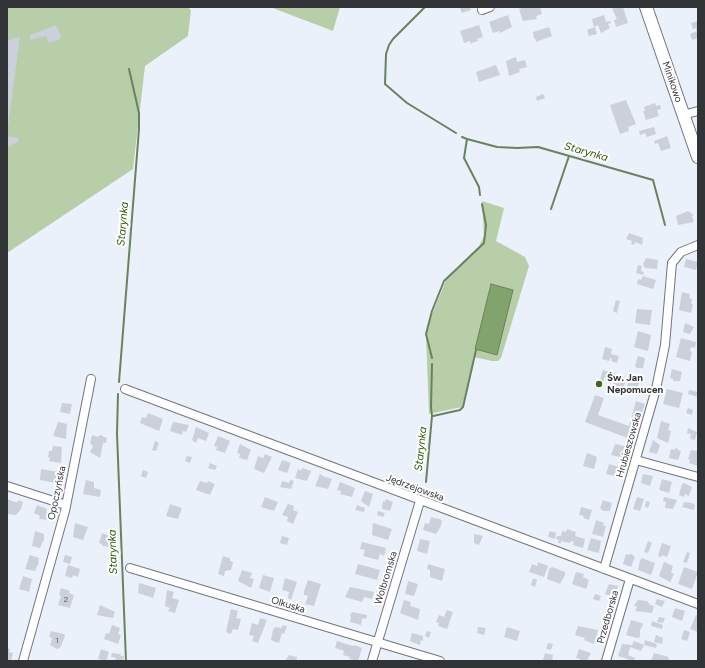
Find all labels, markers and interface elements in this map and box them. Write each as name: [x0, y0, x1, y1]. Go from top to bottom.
street label: Minikowo: [659, 60, 685, 104]
water label: Starynka: [563, 139, 609, 165]
water label: Starynka: [114, 201, 132, 247]
place label: Św. Jan Nepomucen: [607, 372, 663, 396]
marker: Św. Jan Nepomucen: [594, 379, 604, 389]
street label: Hrubieszowska: [614, 411, 644, 479]
water label: Starynka: [412, 426, 430, 472]
street label: Opoczyńska: [45, 465, 69, 521]
street label: Jędrzejowska: [384, 472, 446, 504]
water label: Starynka: [106, 529, 120, 575]
street label: Wolbromska: [372, 550, 400, 606]
street label: Przedborska: [595, 589, 621, 645]
street label: Olkuska: [270, 594, 306, 616]
house number: 2: [64, 595, 68, 605]
house number: 1: [55, 636, 59, 646]

